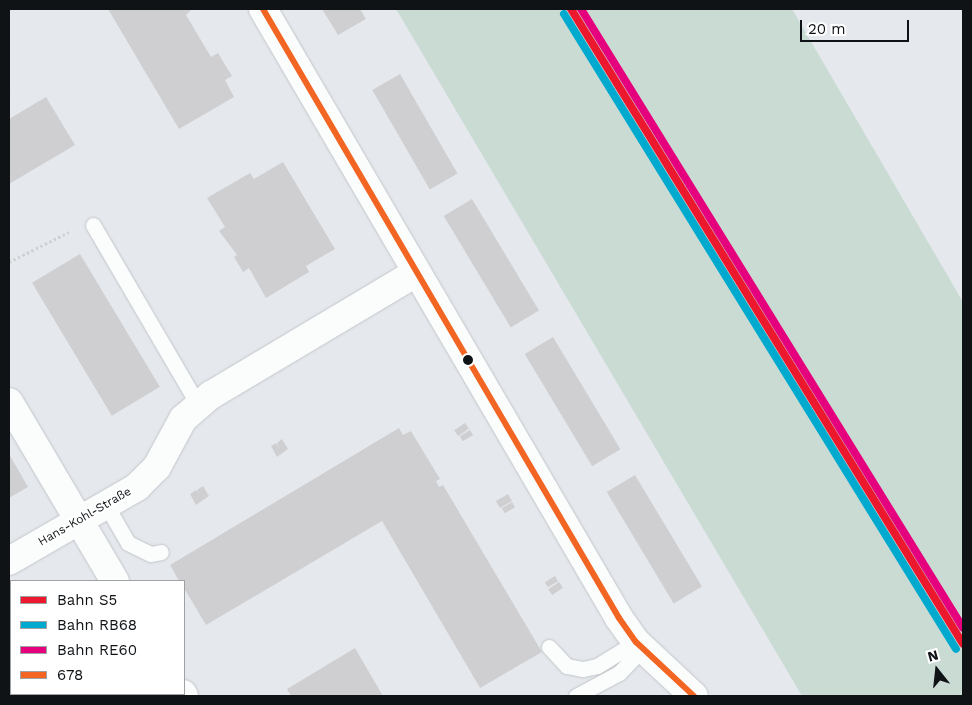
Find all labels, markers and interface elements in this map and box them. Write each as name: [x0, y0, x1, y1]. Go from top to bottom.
scale bar: [802, 10, 911, 42]
text: 20 m: [808, 20, 846, 38]
unlabelled marker: [463, 355, 473, 365]
street label: Hans-Kohl-Straße: [36, 485, 134, 549]
legend: [10, 580, 185, 695]
text: Bahn S5: [57, 591, 117, 609]
text: Bahn RB68: [57, 616, 137, 634]
text: Bahn RE60: [57, 641, 137, 659]
north arrow: [912, 645, 962, 695]
text: N: [926, 646, 940, 665]
text: 678: [57, 666, 83, 684]

